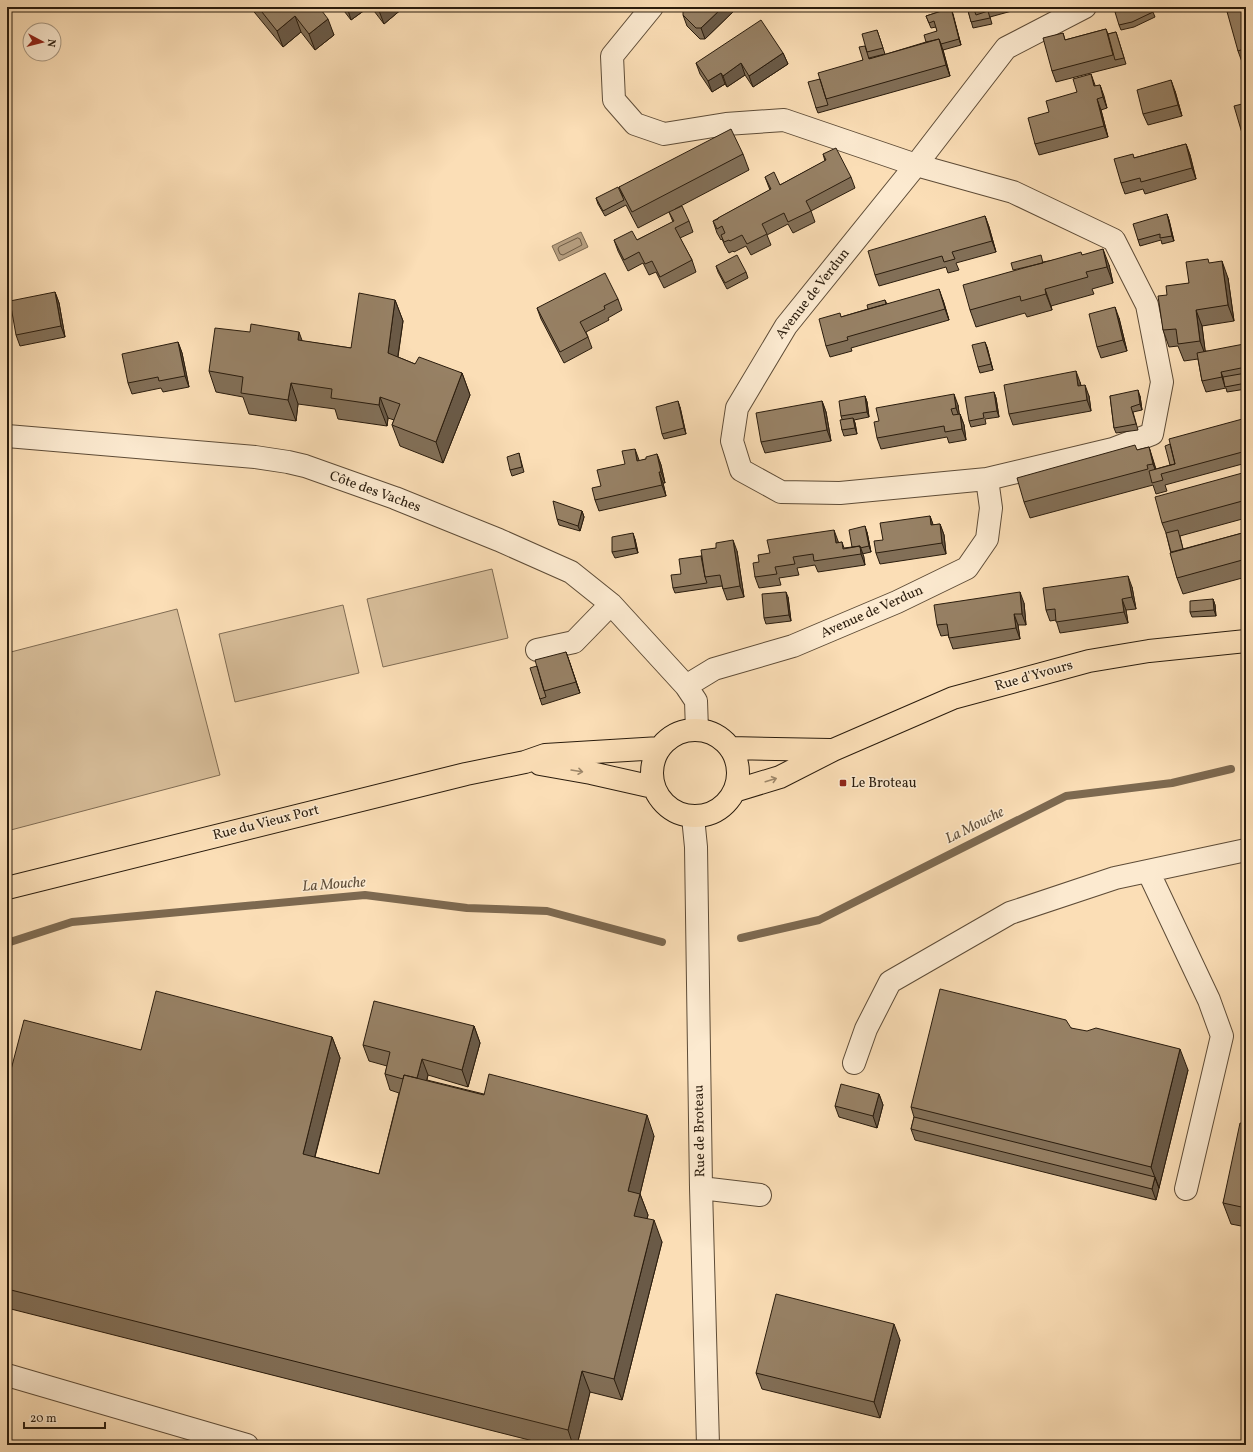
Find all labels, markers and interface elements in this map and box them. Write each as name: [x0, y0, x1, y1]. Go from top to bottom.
north arrow: [22, 22, 62, 62]
text: N: [43, 38, 58, 48]
street label: Avenue de Verdun: [772, 245, 854, 343]
street label: Côte des Vaches: [327, 467, 423, 517]
street label: Avenue de Verdun: [818, 581, 926, 643]
street label: Rue d'Yvours: [993, 656, 1075, 696]
one-way arrow: [570, 767, 583, 775]
place label: Le Broteau: [851, 774, 917, 793]
one-way arrow: [765, 776, 778, 783]
marker: Le Broteau: [838, 778, 848, 788]
street label: Rue du Vieux Port: [211, 801, 321, 845]
water label: La Mouche: [942, 802, 1009, 850]
water label: La Mouche: [302, 872, 367, 898]
street label: Rue de Broteau: [690, 1084, 710, 1177]
scale bar: [24, 1404, 105, 1430]
text: 20 m: [30, 1411, 57, 1427]

